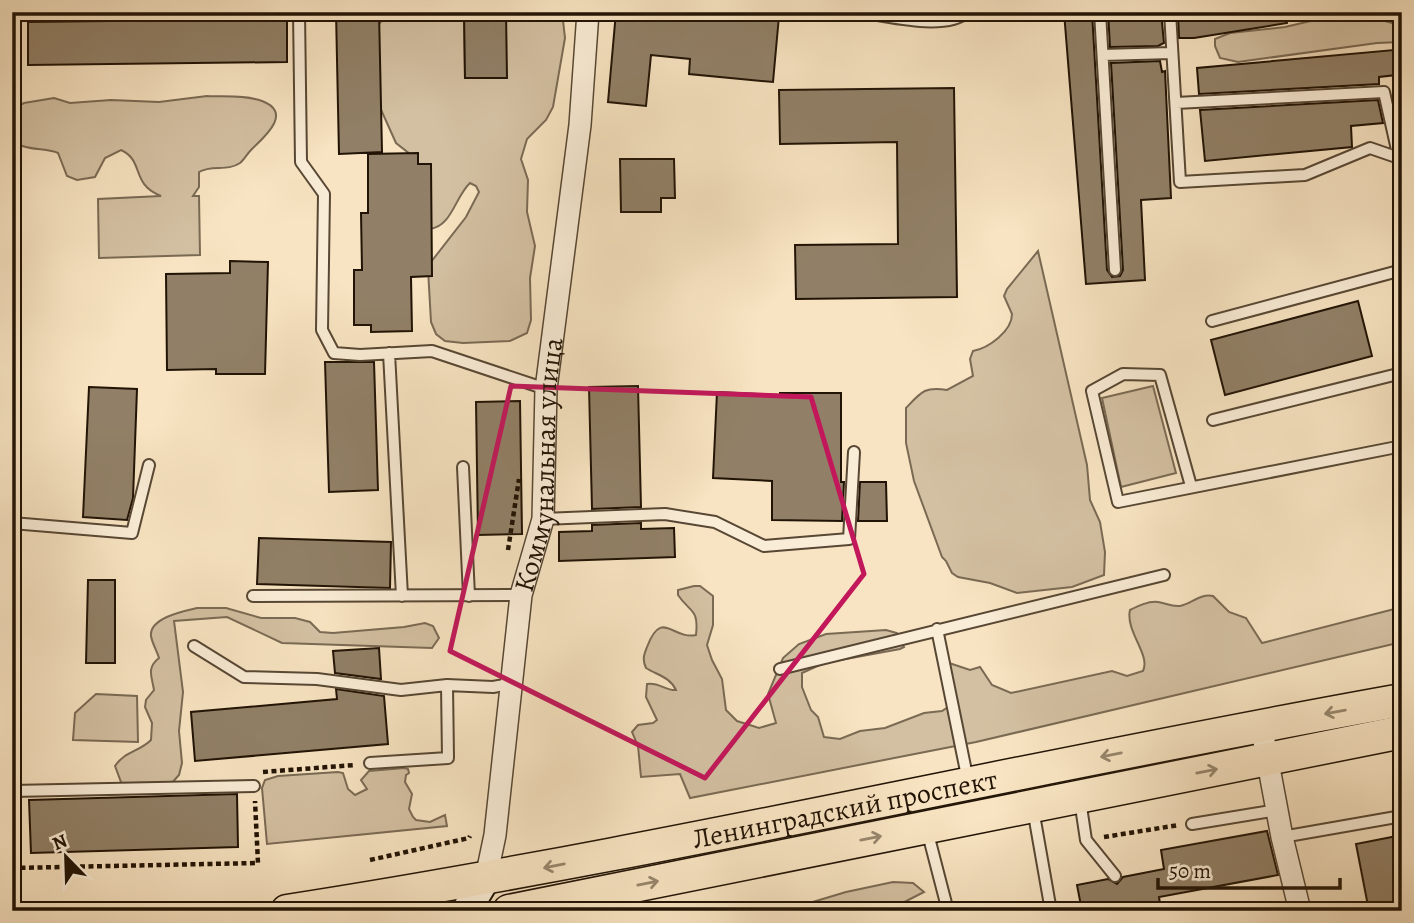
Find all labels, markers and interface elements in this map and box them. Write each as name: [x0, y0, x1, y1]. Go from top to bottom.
street label: Коммунальная улица: [505, 335, 572, 596]
one-way arrow: [1324, 706, 1346, 719]
one-way arrow: [1100, 749, 1123, 763]
street label: Ленинградский проспект: [689, 760, 1001, 858]
one-way arrow: [1195, 764, 1218, 778]
north arrow: [32, 822, 102, 892]
text: N: [48, 828, 71, 857]
one-way arrow: [859, 831, 882, 845]
scale bar: [1158, 846, 1340, 890]
text: 50 m: [1169, 857, 1211, 885]
one-way arrow: [543, 859, 566, 873]
one-way arrow: [636, 876, 659, 889]

